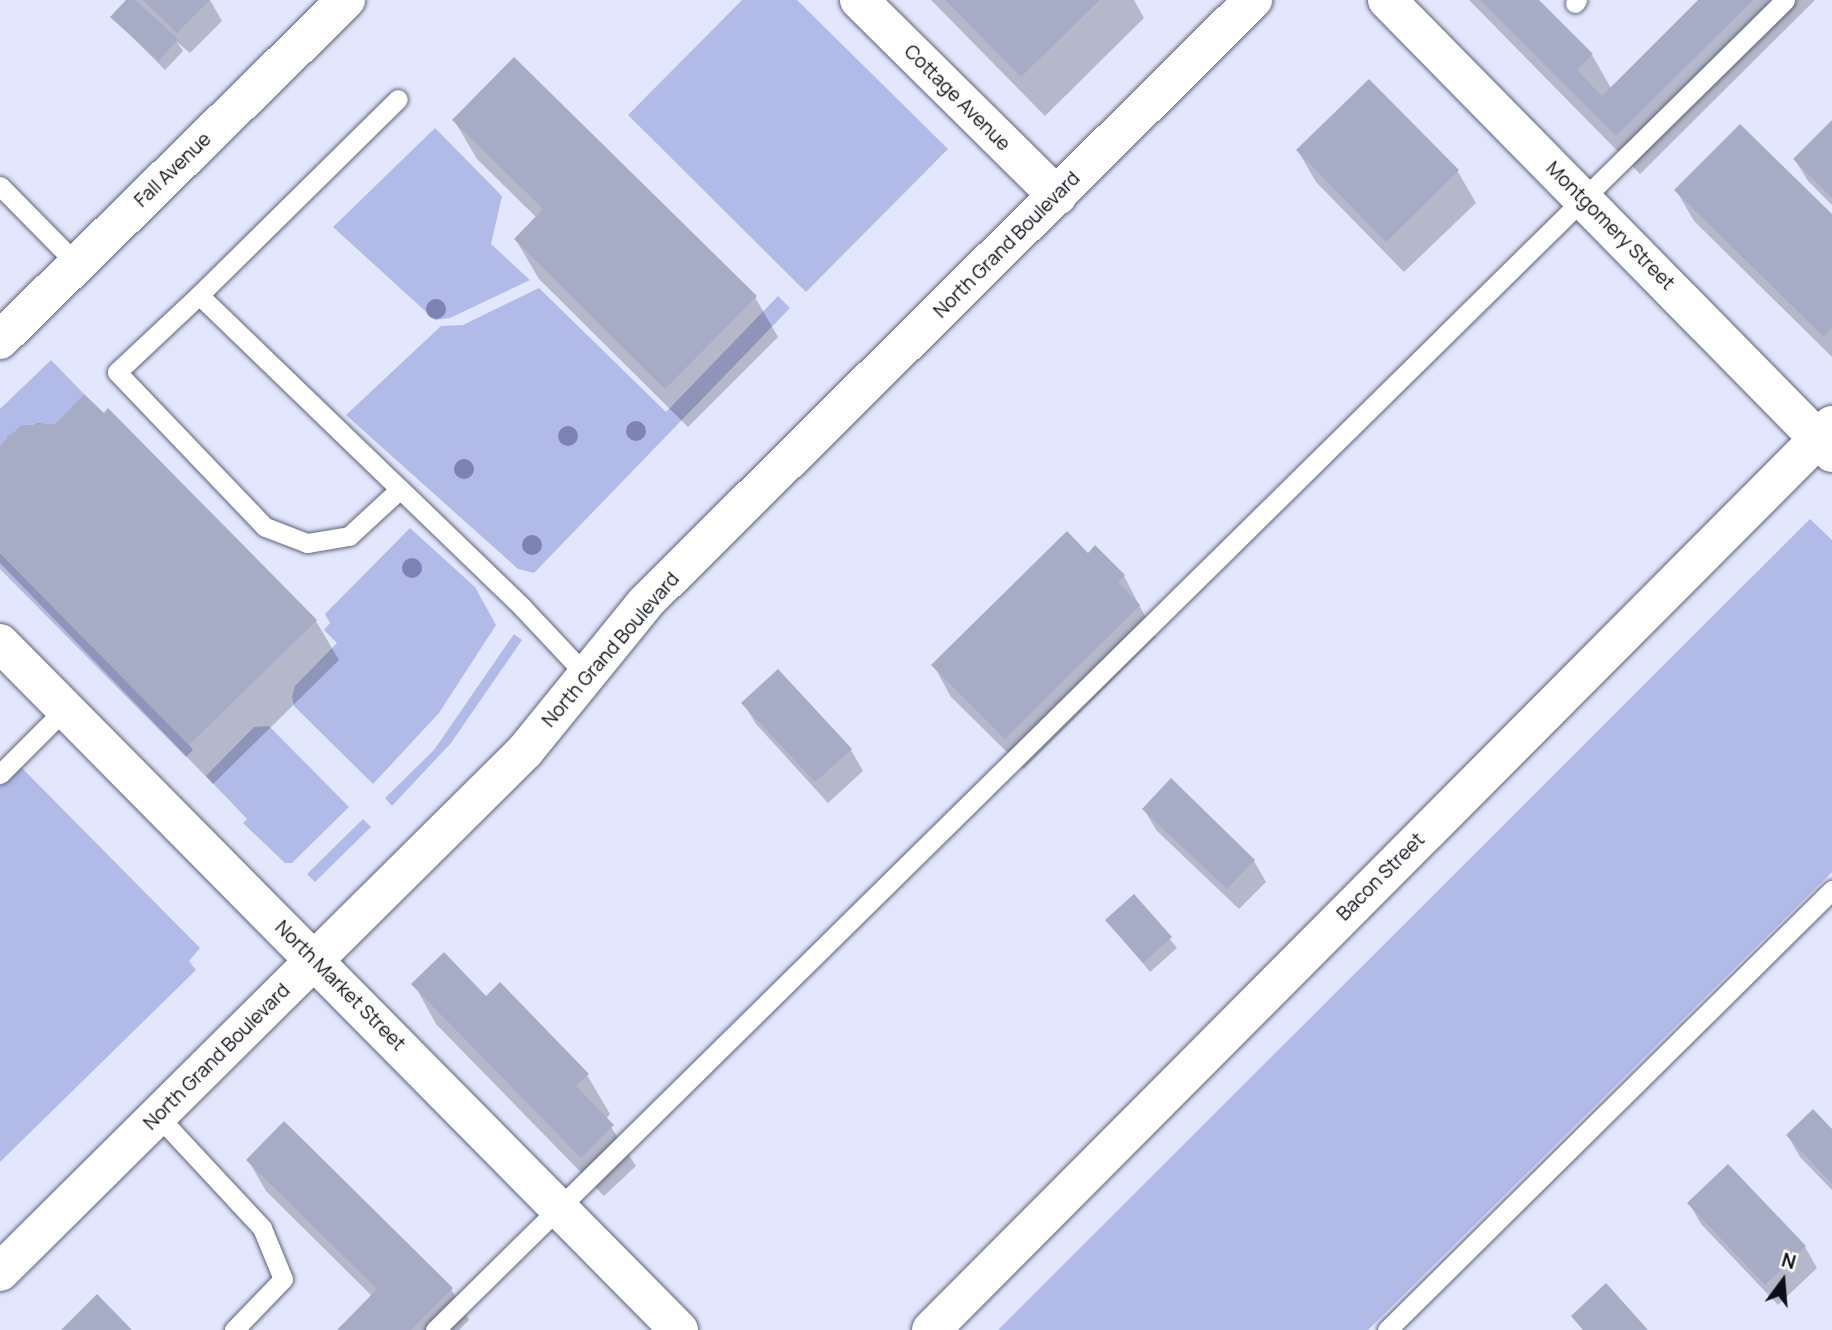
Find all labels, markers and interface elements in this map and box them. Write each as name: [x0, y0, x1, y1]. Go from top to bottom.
street label: Cottage Avenue: [899, 40, 1015, 156]
street label: Fall Avenue: [130, 128, 216, 212]
street label: Montgomery Street: [1541, 157, 1679, 295]
street label: North Grand Boulevard: [929, 167, 1085, 323]
street label: North Grand Boulevard: [538, 568, 684, 732]
street label: Bacon Street: [1332, 828, 1430, 926]
street label: North Market Street: [270, 916, 410, 1056]
street label: North Grand Boulevard: [139, 979, 295, 1135]
north arrow: [1748, 1246, 1818, 1316]
text: N: [1779, 1246, 1799, 1275]

